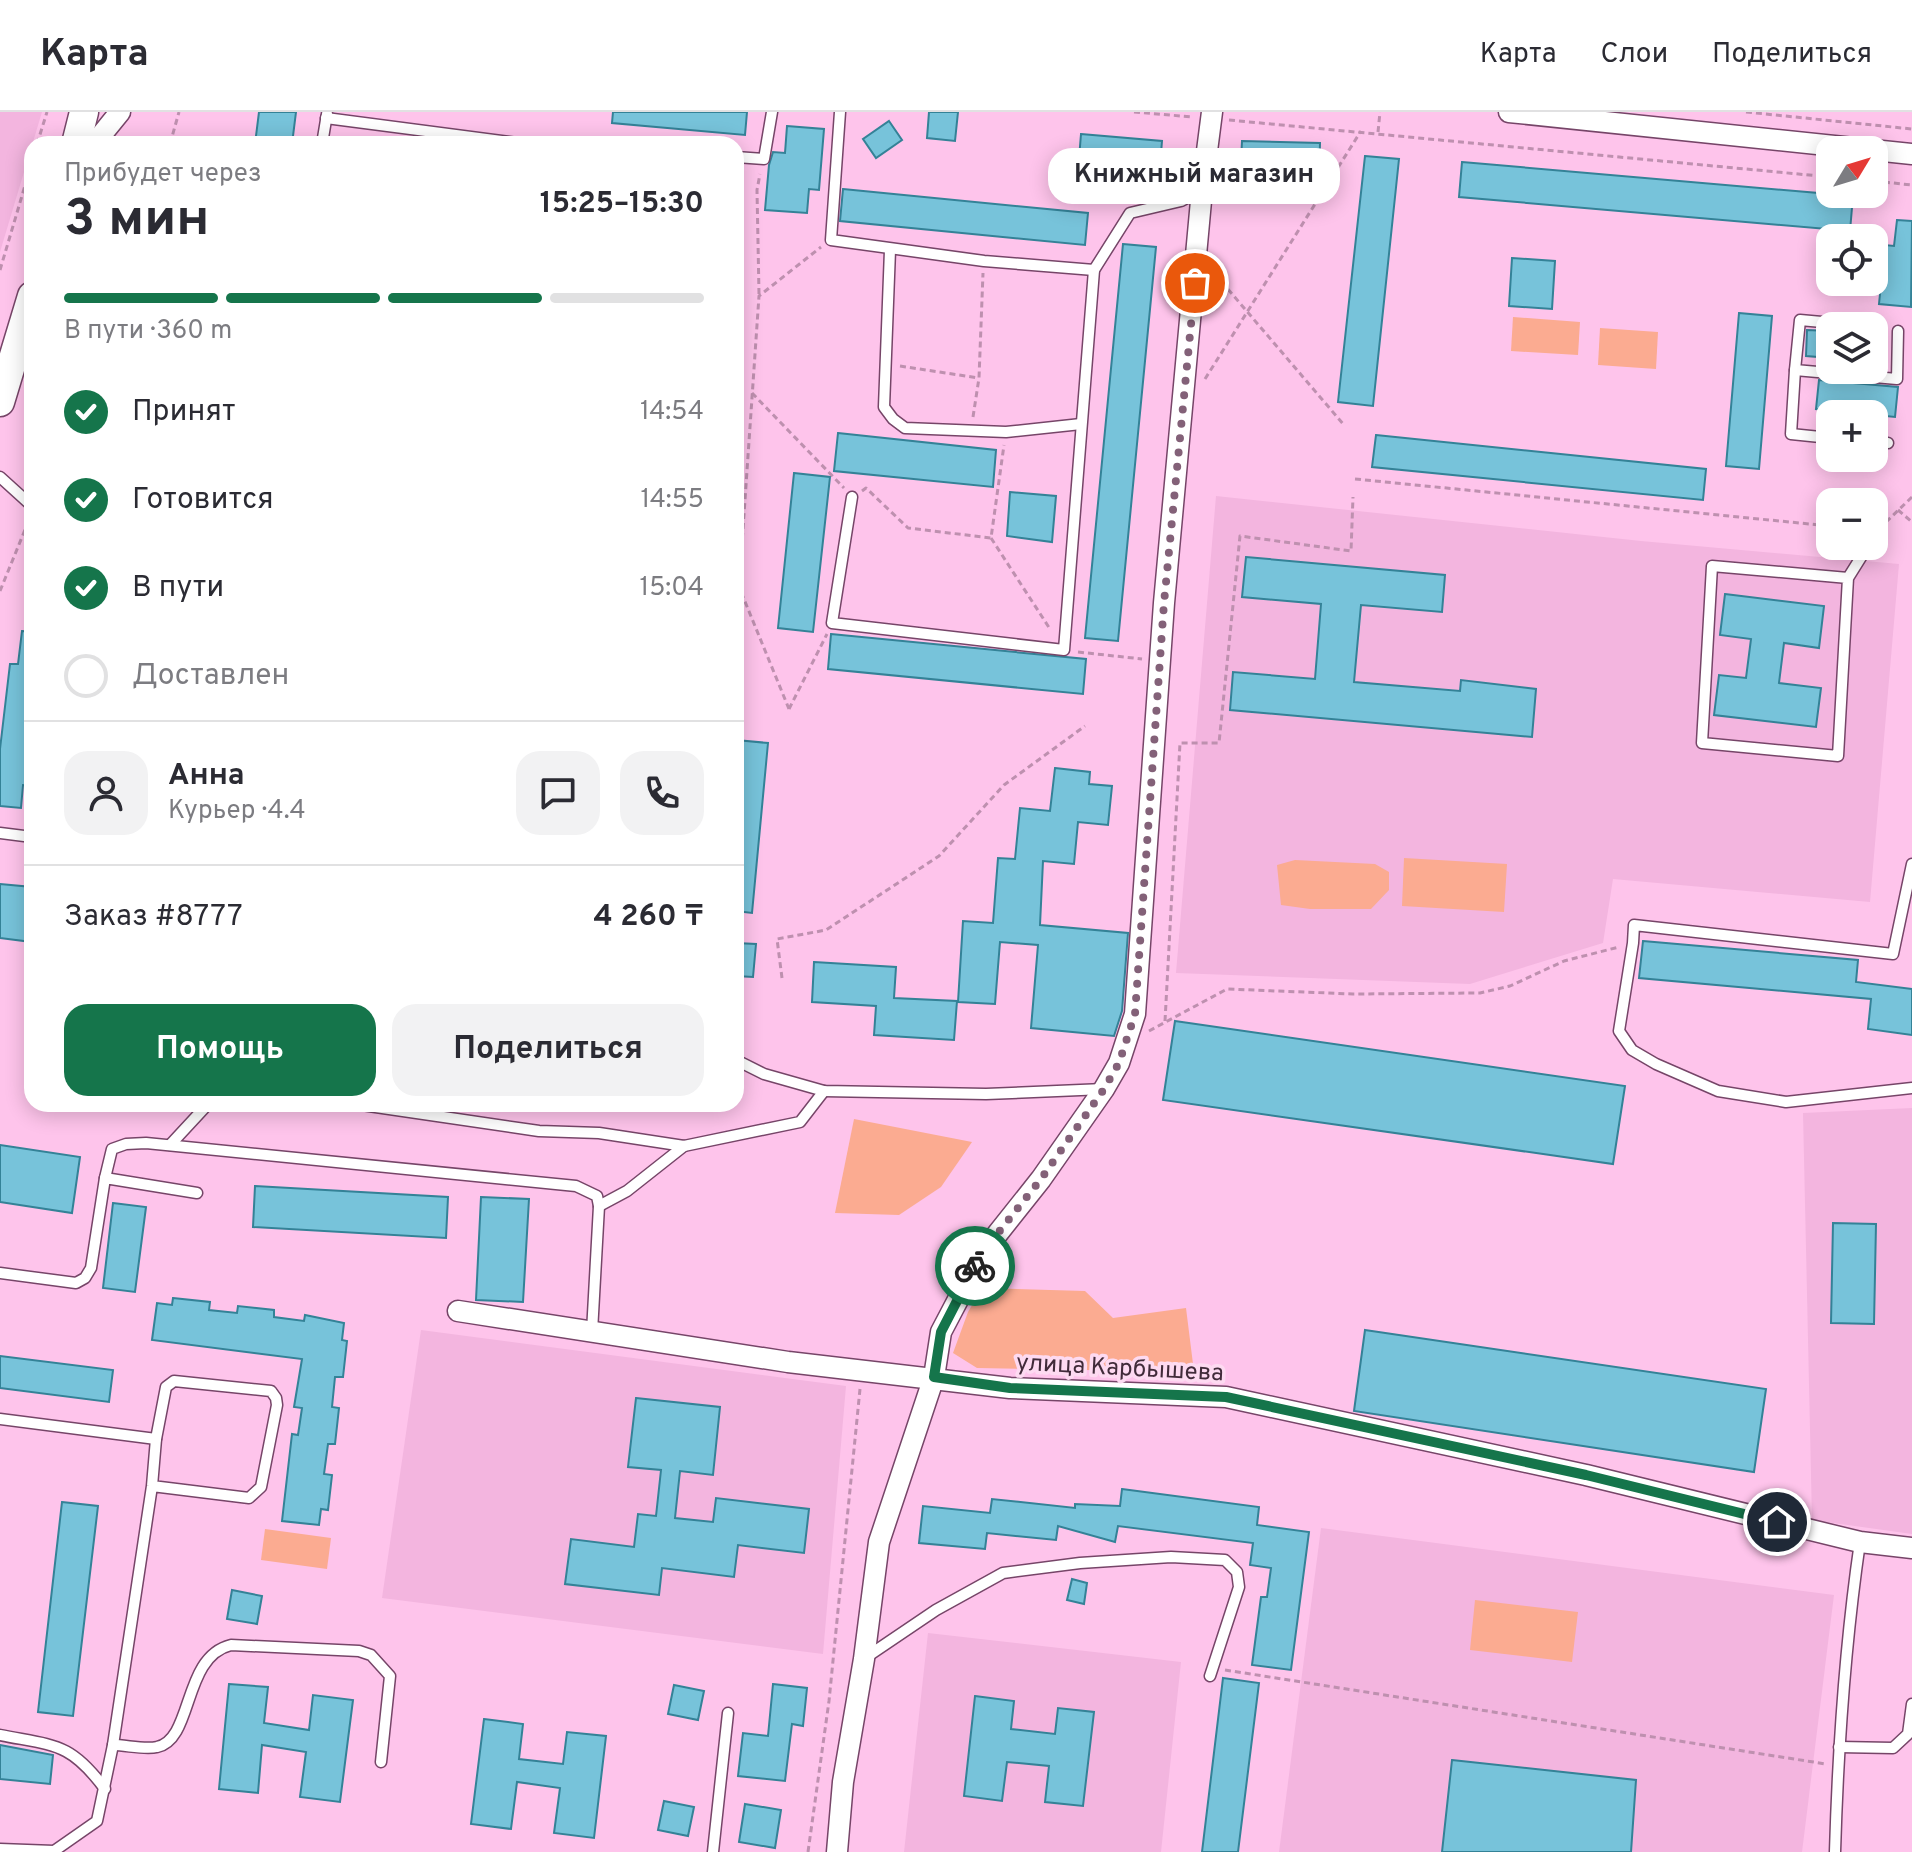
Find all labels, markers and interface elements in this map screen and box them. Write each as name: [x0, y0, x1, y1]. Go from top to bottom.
text: Карта: [40, 31, 149, 80]
text: Карта: [1480, 37, 1556, 73]
text: Слои: [1600, 37, 1668, 73]
text: Поделиться: [1712, 37, 1872, 73]
north arrow: [1816, 136, 1888, 208]
map controls: [1816, 136, 1888, 560]
callout: Книжный магазин: [1049, 147, 1341, 203]
text: Прибудет через: [64, 158, 262, 191]
text: Книжный магазин: [1074, 159, 1314, 192]
text: 15:25–15:30: [540, 186, 704, 223]
text: 3 мин: [64, 188, 209, 254]
button: locate: [1816, 224, 1888, 296]
pin: [1161, 249, 1229, 317]
icon: bag: [1173, 261, 1217, 305]
button: layers: [1816, 312, 1888, 384]
text: В пути · 360 m: [64, 315, 232, 348]
icon: check: [64, 390, 108, 434]
text: Принят: [132, 394, 236, 431]
text: 14:54: [640, 396, 704, 429]
button: +: [1816, 400, 1888, 472]
icon: check: [64, 478, 108, 522]
text: Готовится: [132, 482, 274, 519]
text: 14:55: [641, 484, 704, 517]
button: −: [1816, 488, 1888, 560]
icon: check: [64, 566, 108, 610]
text: В пути: [132, 570, 224, 607]
text: 15:04: [639, 572, 704, 605]
text: Доставлен: [132, 658, 289, 695]
button: person: [64, 751, 148, 835]
button: chat: [516, 751, 600, 835]
button: phone: [620, 751, 704, 835]
text: Анна: [168, 758, 245, 795]
text: Курьер · 4.4: [168, 795, 306, 828]
text: Заказ #8777: [64, 899, 243, 936]
text: 4 260 ₸: [594, 899, 704, 936]
button: Помощь: [64, 1004, 376, 1096]
button: Поделиться: [392, 1004, 704, 1096]
courier: [935, 1226, 1015, 1306]
icon: bike: [953, 1244, 997, 1288]
street label: улица Карбышева: [1015, 1349, 1225, 1389]
pin: [1743, 1488, 1811, 1556]
icon: home: [1755, 1500, 1799, 1544]

